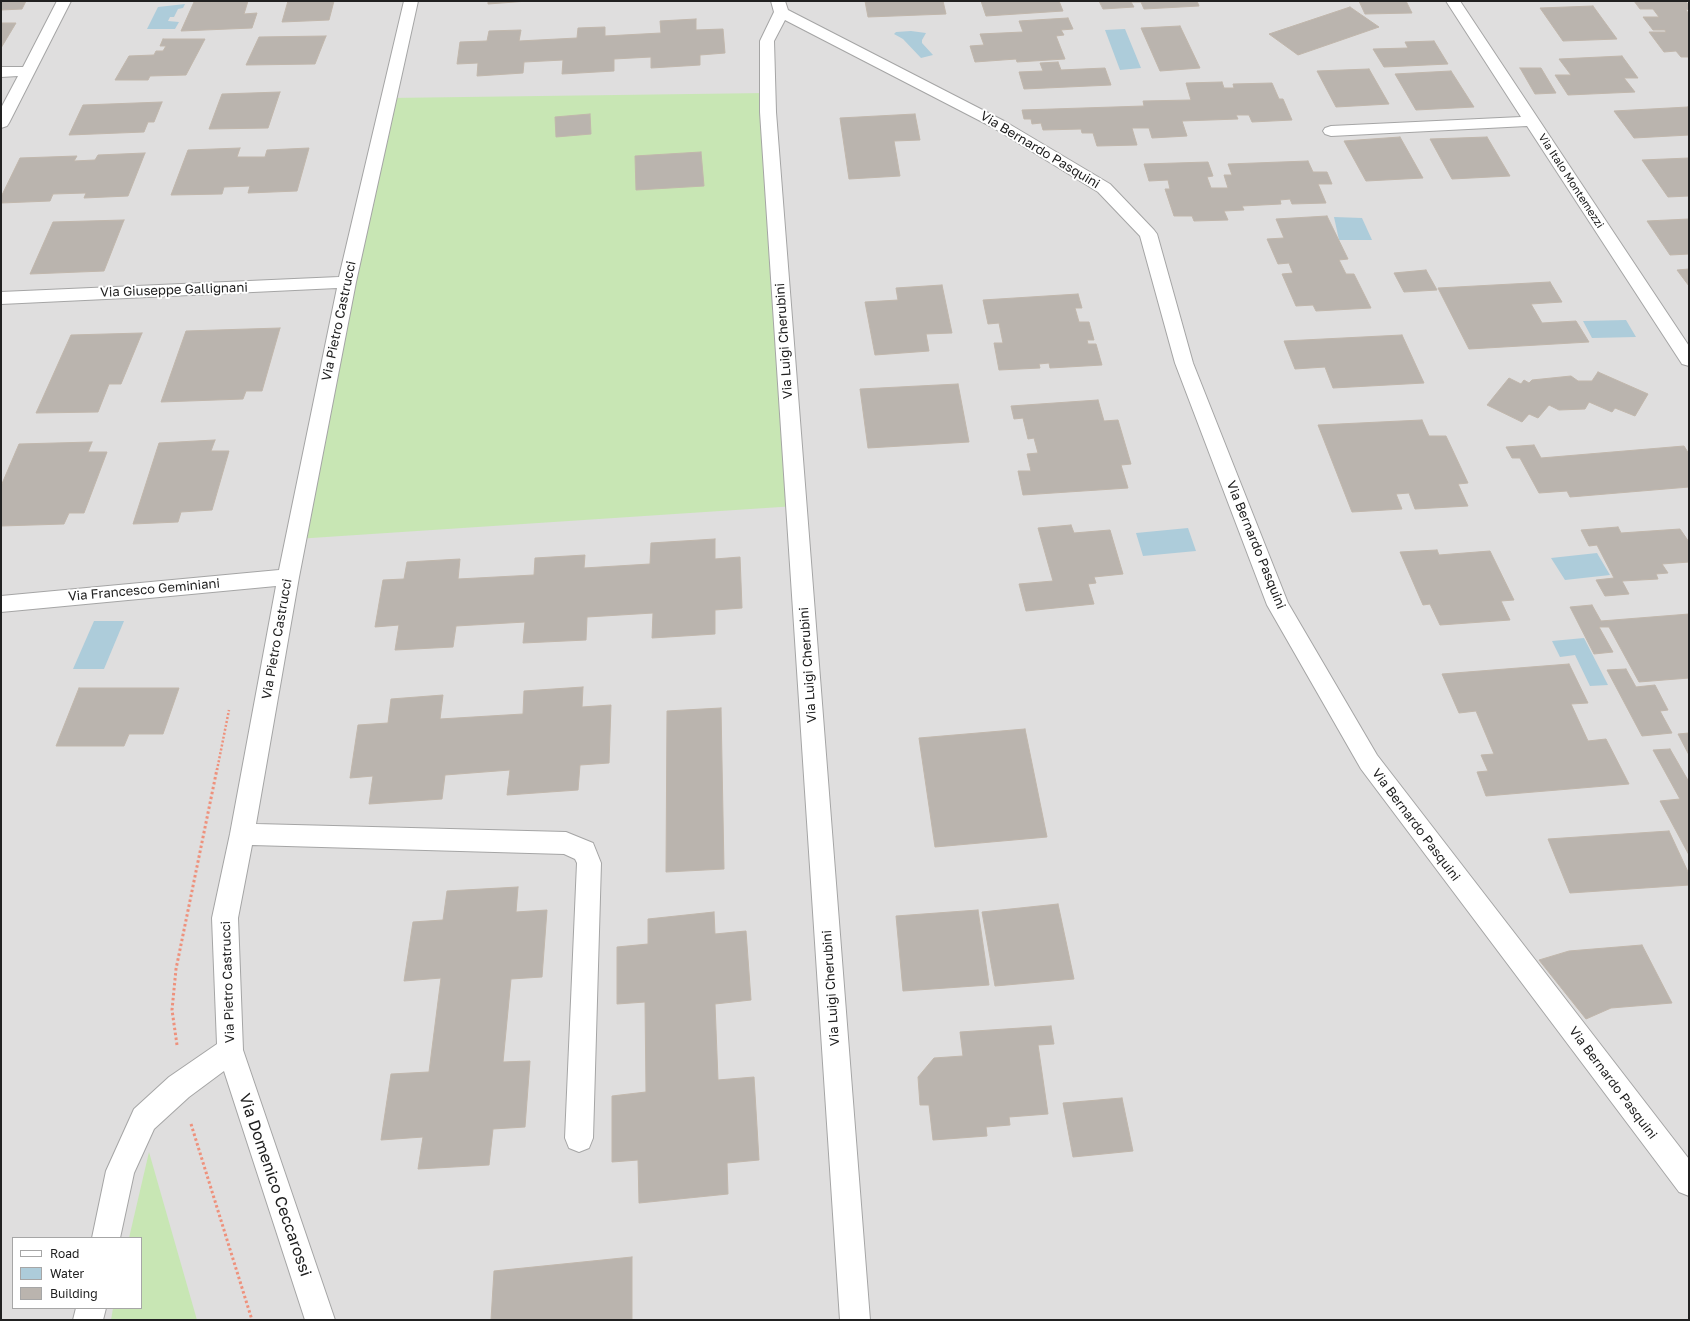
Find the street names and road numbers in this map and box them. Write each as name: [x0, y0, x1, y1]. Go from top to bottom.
street label: Via Bernardo Pasquini: [977, 108, 1103, 192]
street label: Via Italo Montemezzi: [1536, 131, 1606, 231]
street label: Via Pietro Castrucci: [319, 260, 359, 382]
street label: Via Giuseppe Gallignani: [100, 280, 248, 300]
street label: Via Luigi Cherubini: [772, 282, 796, 400]
street label: Via Bernardo Pasquini: [1223, 479, 1289, 611]
street label: Via Francesco Geminiani: [67, 576, 221, 604]
street label: Via Pietro Castrucci: [259, 577, 295, 701]
street label: Via Luigi Cherubini: [796, 606, 820, 724]
street label: Via Bernardo Pasquini: [1369, 766, 1463, 884]
street label: Via Pietro Castrucci: [218, 921, 238, 1043]
street label: Via Luigi Cherubini: [819, 929, 843, 1047]
street label: Via Bernardo Pasquini: [1566, 1024, 1660, 1142]
street label: Via Domenico Ceccarossi: [235, 1091, 315, 1279]

